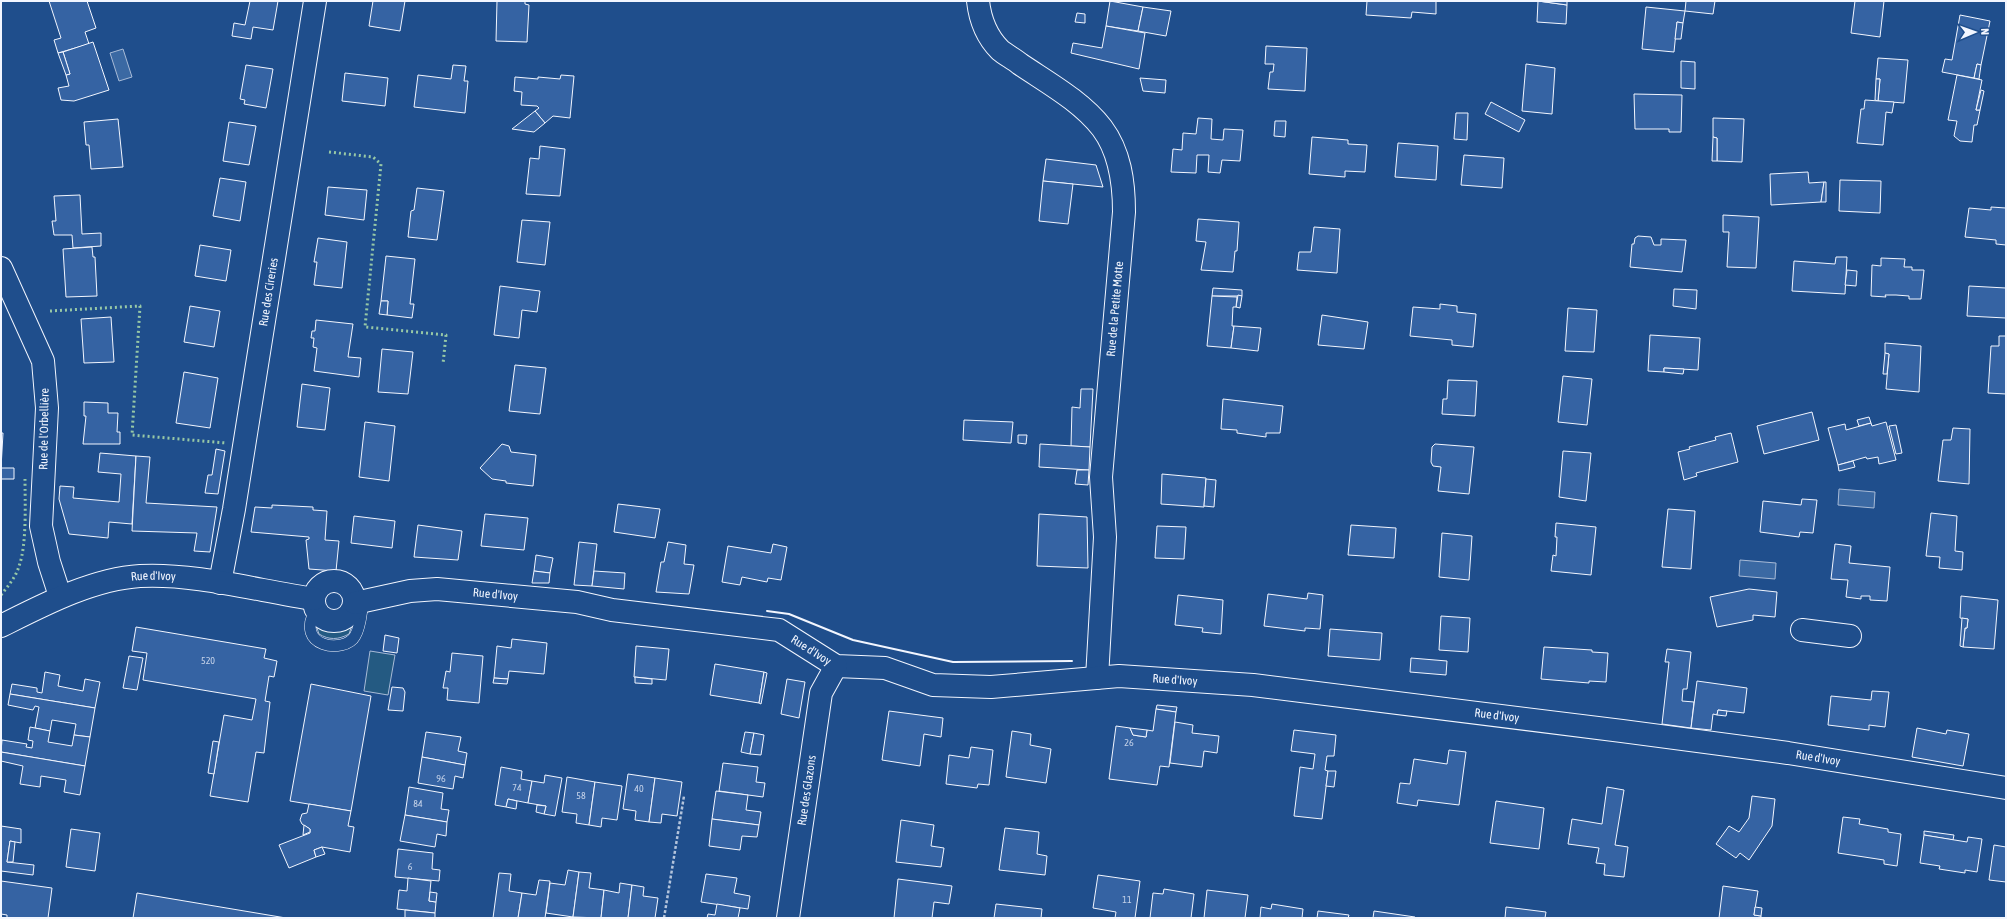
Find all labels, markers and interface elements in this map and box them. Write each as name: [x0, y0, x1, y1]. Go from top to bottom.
north arrow: [1955, 12, 1995, 52]
text: N: [1979, 28, 1991, 35]
street label: Rue des Cireries: [256, 257, 281, 327]
street label: Rue de la Petite Motte: [1104, 261, 1126, 357]
street label: Rue de l'Orbellière: [36, 388, 52, 470]
street label: Rue d'Ivoy: [130, 569, 176, 584]
street label: Rue d'Ivoy: [472, 585, 518, 603]
street label: Rue d'Ivoy: [788, 632, 834, 668]
house number: 520: [201, 655, 215, 666]
street label: Rue d'Ivoy: [1152, 671, 1198, 688]
street label: Rue d'Ivoy: [1474, 706, 1520, 725]
house number: 26: [1124, 737, 1134, 748]
street label: Rue d'Ivoy: [1795, 747, 1841, 768]
street label: Rue des Glazons: [795, 754, 819, 827]
house number: 96: [436, 773, 446, 784]
house number: 74: [512, 782, 522, 793]
house number: 40: [634, 783, 644, 794]
house number: 58: [576, 790, 586, 801]
house number: 84: [413, 798, 423, 809]
house number: 6: [408, 861, 413, 872]
house number: 11: [1122, 894, 1132, 905]

